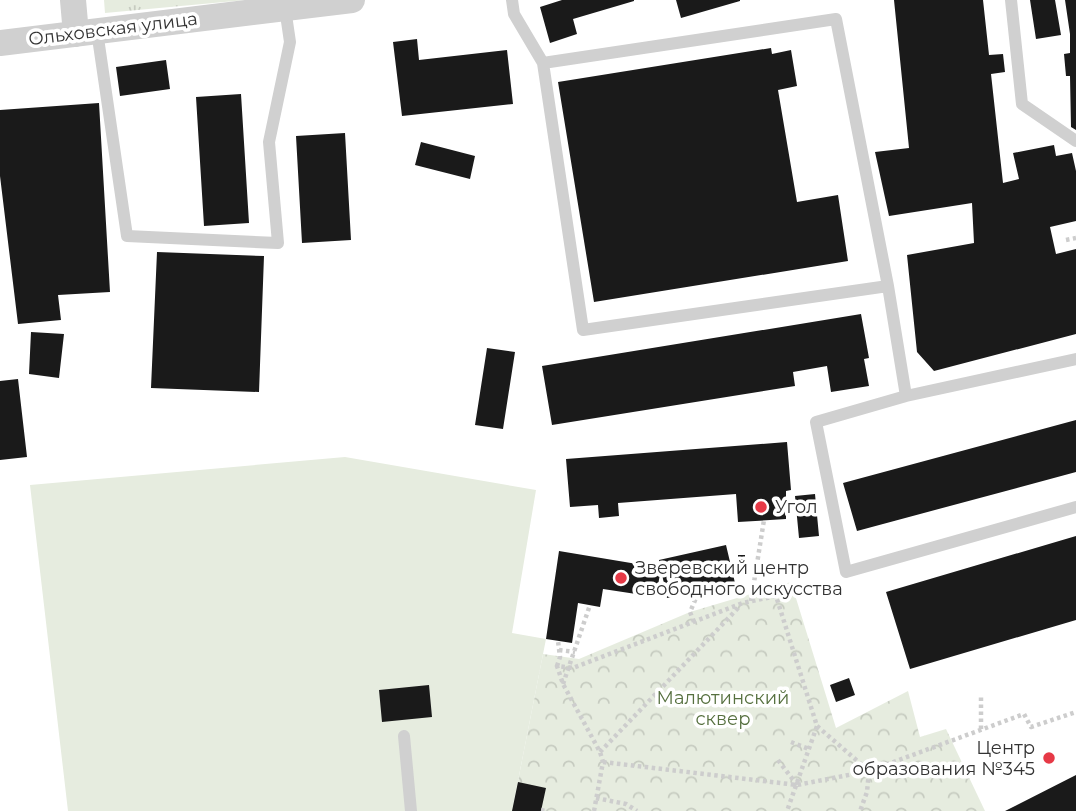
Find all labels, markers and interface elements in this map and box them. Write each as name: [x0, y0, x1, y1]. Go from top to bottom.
street label: Ольховская улица: [27, 8, 199, 50]
place label: Угол: [775, 496, 818, 518]
marker: Угол: [753, 499, 769, 515]
place label: Зверевский центр свободного искусства: [635, 557, 843, 600]
marker: Зверевский центр свободного искусства: [613, 570, 629, 586]
park label: Малютинский сквер: [657, 687, 789, 730]
place label: Центр образования №345: [852, 737, 1035, 780]
marker: Центр образования №345: [1041, 750, 1057, 766]

